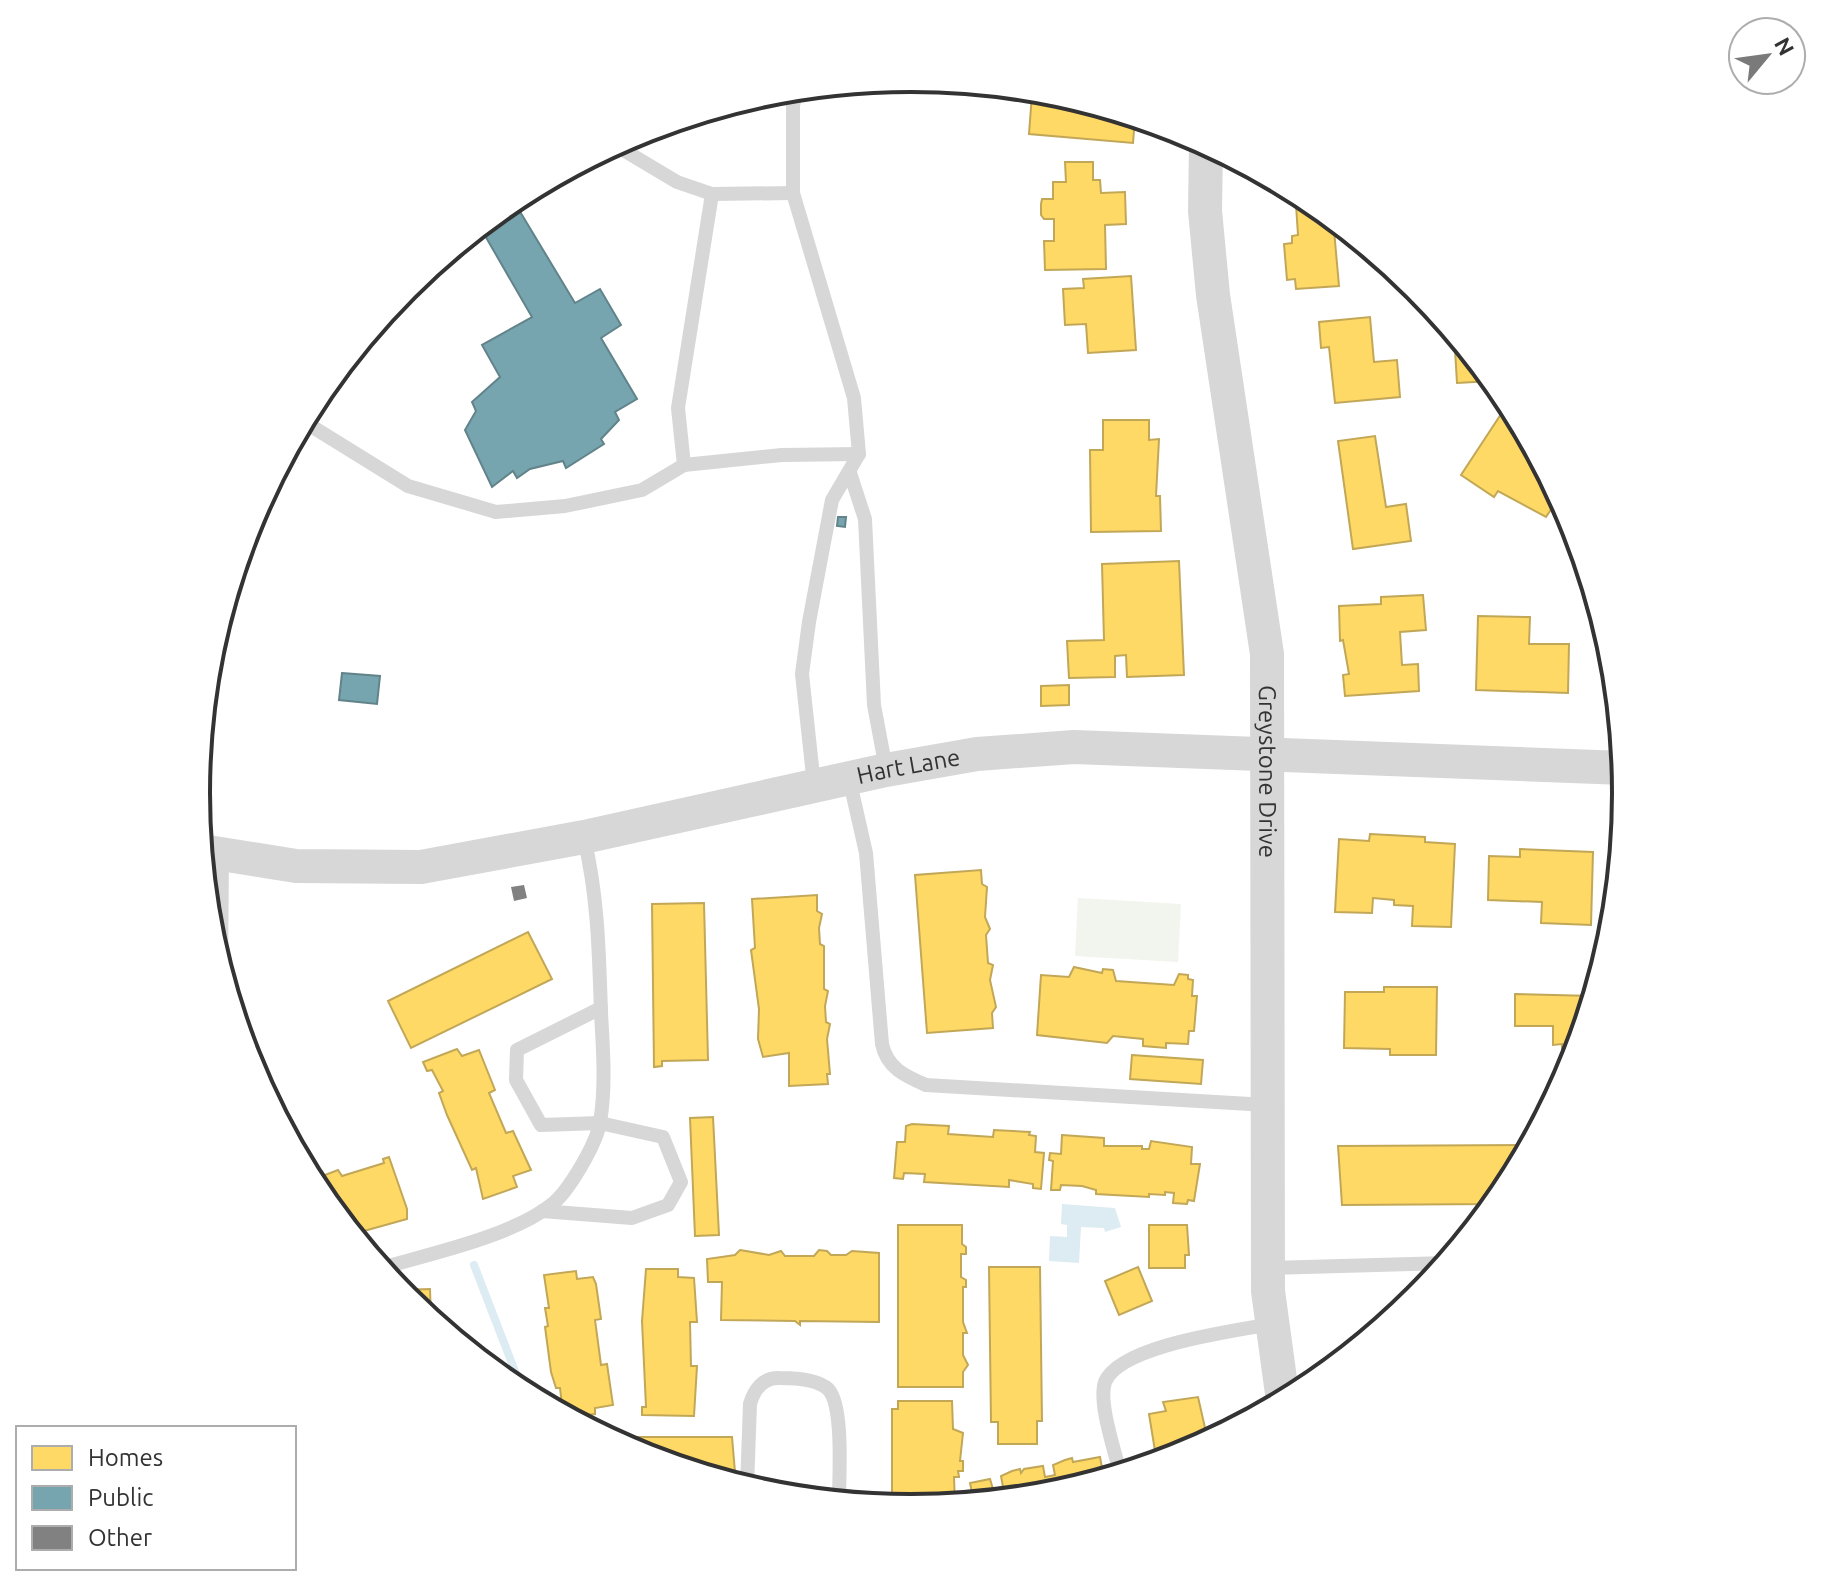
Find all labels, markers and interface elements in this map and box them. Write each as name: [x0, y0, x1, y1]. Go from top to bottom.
north arrow: [1727, 16, 1807, 96]
text: N: [1770, 33, 1800, 59]
street label: Greystone Drive: [1254, 685, 1281, 858]
street label: Hart Lane: [854, 743, 962, 789]
legend: [16, 1426, 296, 1570]
text: Homes: [88, 1444, 163, 1471]
text: Public: [88, 1484, 153, 1511]
text: Other: [88, 1524, 152, 1551]

